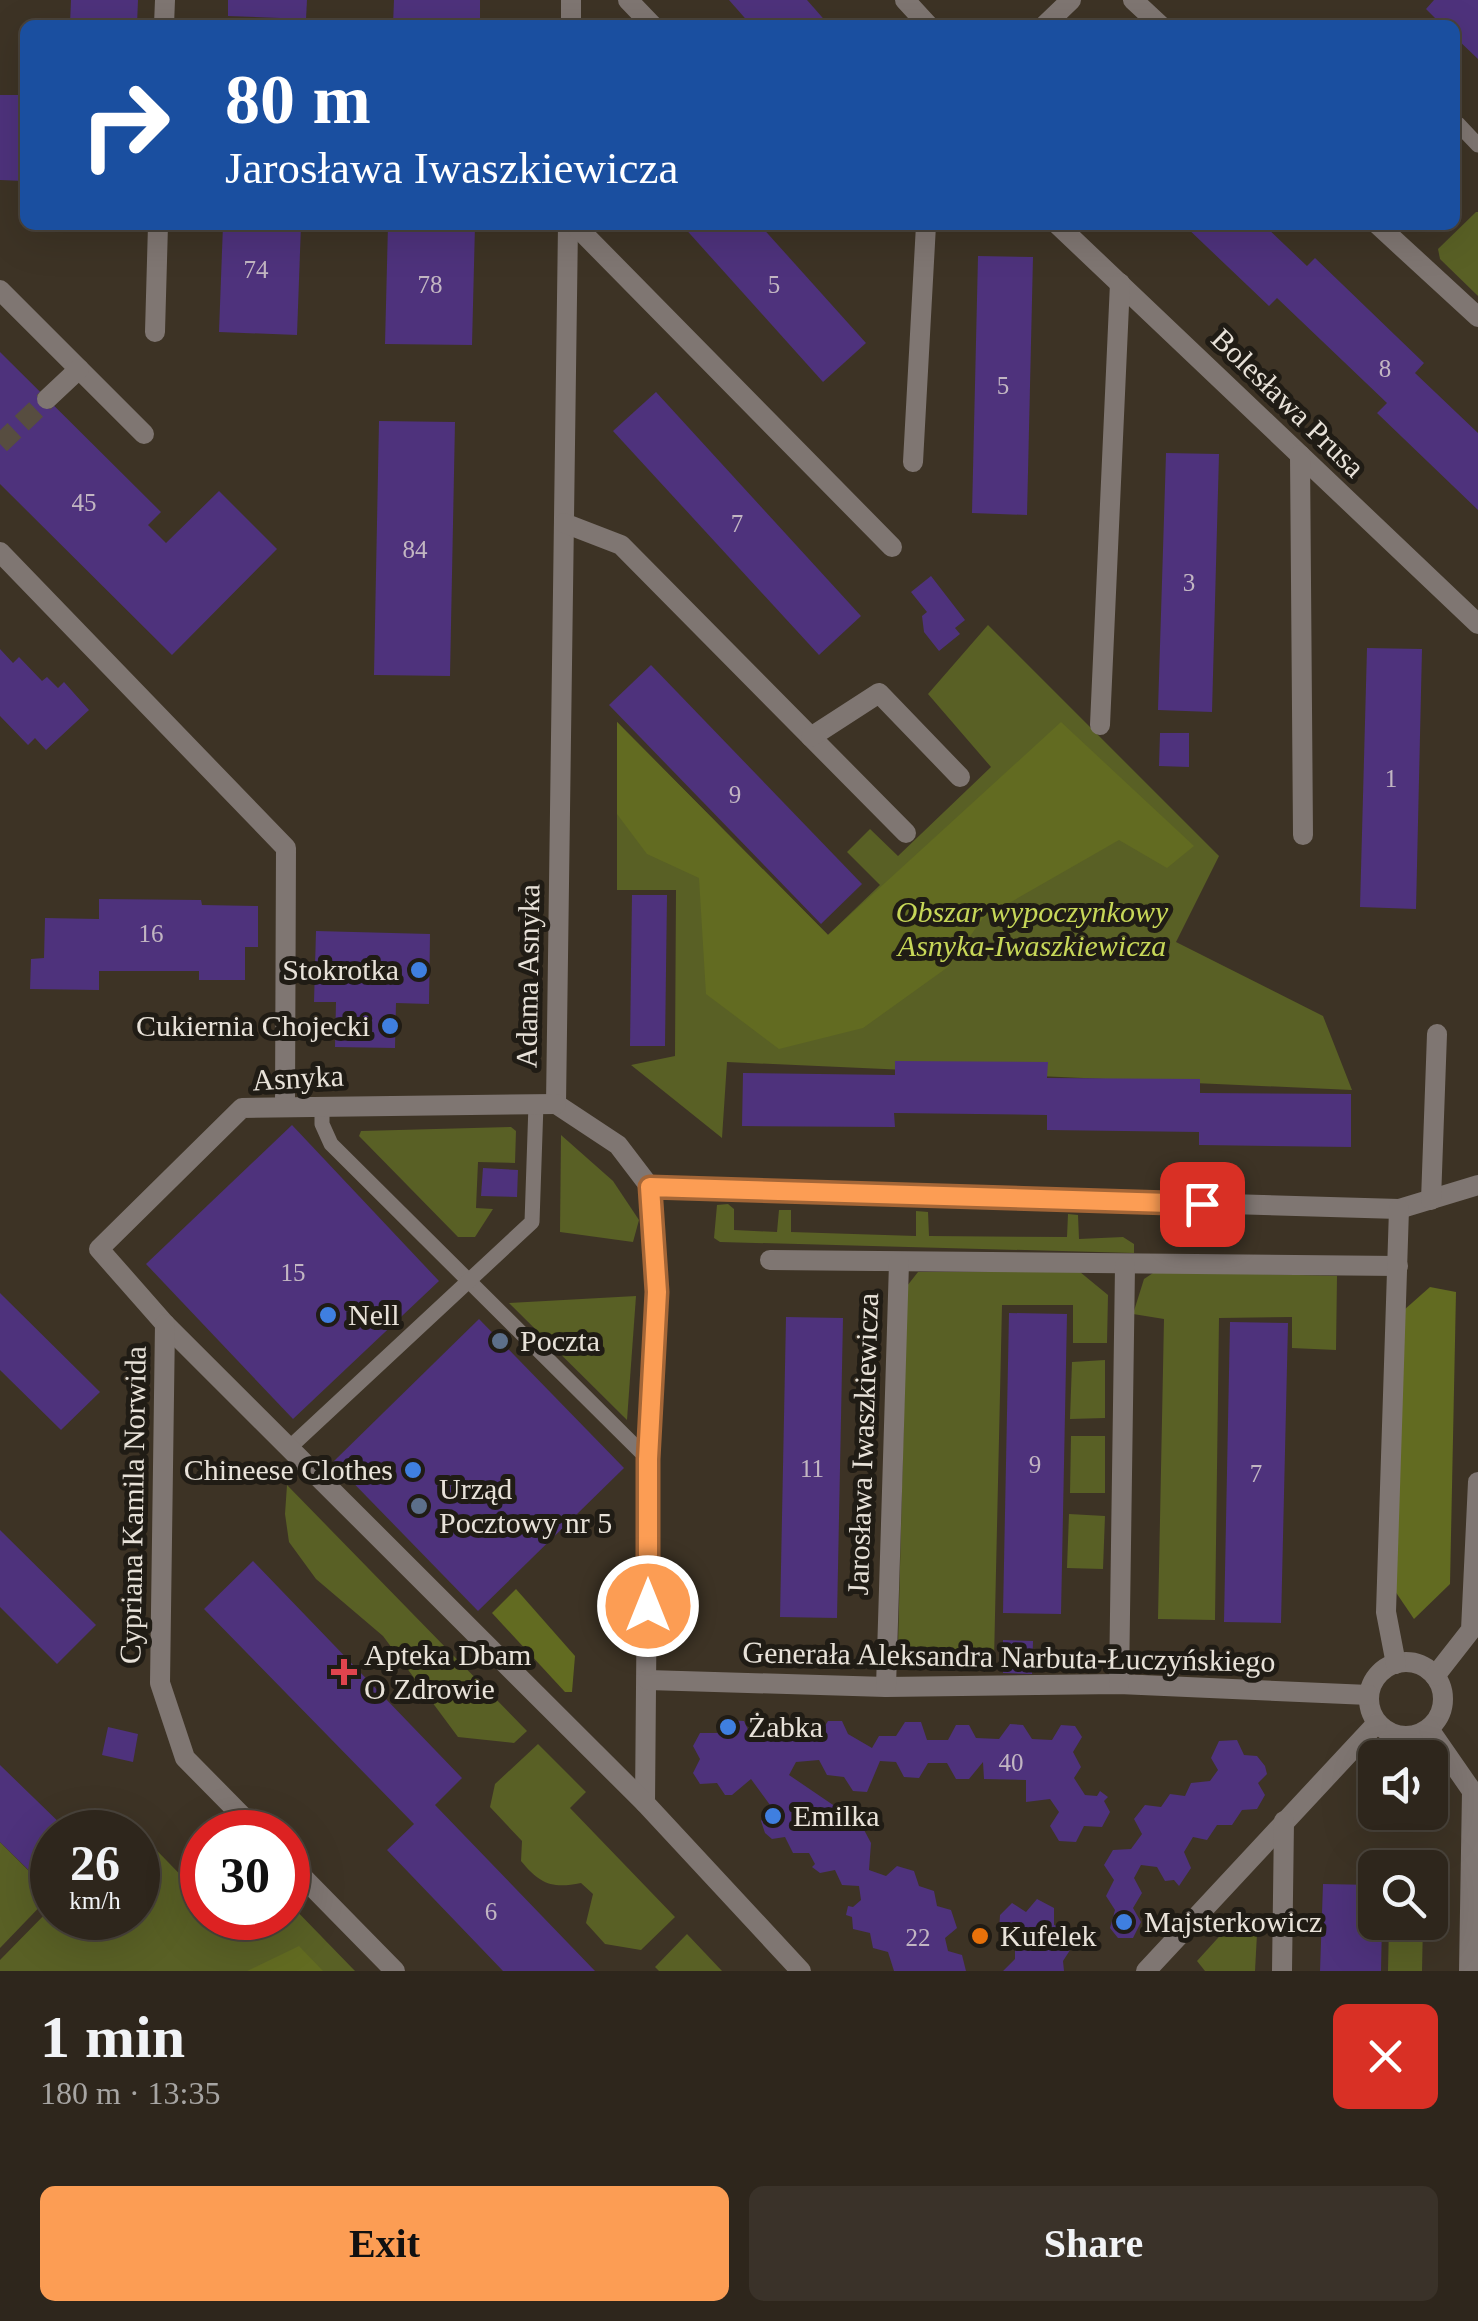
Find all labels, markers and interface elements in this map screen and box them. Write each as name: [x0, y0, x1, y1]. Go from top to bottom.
icon: right: [60, 60, 190, 190]
text: 80 m: [225, 61, 371, 138]
text: Jarosława Iwaszkiewicza: [225, 143, 679, 193]
house number: 74: [244, 256, 269, 283]
house number: 78: [418, 271, 443, 298]
house number: 5: [768, 271, 780, 298]
street label: Bolesława Prusa: [1205, 322, 1371, 484]
house number: 8: [1379, 355, 1391, 382]
house number: 5: [997, 372, 1009, 399]
house number: 45: [72, 489, 97, 516]
house number: 7: [731, 510, 743, 537]
house number: 84: [403, 536, 428, 563]
house number: 3: [1183, 569, 1195, 596]
house number: 1: [1385, 765, 1397, 792]
house number: 9: [729, 781, 741, 808]
street label: Adama Asnyka: [509, 884, 546, 1068]
park label: Obszar wypoczynkowy Asnyka-Iwaszkiewicza: [896, 895, 1169, 962]
house number: 16: [139, 920, 164, 947]
place label: Stokrotka: [282, 953, 399, 986]
marker: Stokrotka: [408, 959, 430, 981]
place label: Cukiernia Chojecki: [136, 1009, 370, 1042]
marker: Cukiernia Chojecki: [379, 1015, 401, 1037]
street label: Asnyka: [251, 1059, 345, 1096]
pin: [1160, 1162, 1245, 1247]
icon: arrive: [1175, 1177, 1230, 1232]
house number: 15: [281, 1259, 306, 1286]
street label: Jarosława Iwaszkiewicza: [841, 1292, 884, 1596]
place label: Nell: [348, 1298, 400, 1331]
marker: Nell: [317, 1304, 339, 1326]
place label: Poczta: [520, 1324, 600, 1357]
marker: Poczta: [489, 1330, 511, 1352]
street label: Cypriana Kamila Norwida: [113, 1346, 152, 1664]
house number: 9: [1029, 1451, 1041, 1478]
place label: Chineese Clothes: [184, 1453, 393, 1486]
house number: 11: [800, 1455, 824, 1482]
marker: Chineese Clothes: [402, 1459, 424, 1481]
house number: 7: [1250, 1460, 1262, 1487]
place label: Urząd Pocztowy nr 5: [439, 1472, 612, 1539]
marker: Urząd Pocztowy nr 5: [408, 1495, 430, 1517]
position arrow: [596, 1554, 700, 1658]
street label: Generała Aleksandra Narbuta-Łuczyńskiego: [742, 1635, 1276, 1678]
place label: Apteka Dbam O Zdrowie: [364, 1638, 531, 1705]
marker: Apteka Dbam O Zdrowie: [333, 1661, 355, 1683]
place label: Żabka: [748, 1710, 823, 1743]
marker: Żabka: [717, 1716, 739, 1738]
map controls: [1358, 1740, 1448, 1940]
button: sound: [1358, 1740, 1448, 1830]
house number: 40: [999, 1749, 1024, 1776]
place label: Emilka: [793, 1799, 880, 1832]
marker: Emilka: [762, 1805, 784, 1827]
speed limit sign: 30: [180, 1810, 310, 1940]
text: 26: [70, 1835, 120, 1891]
button: search: [1358, 1850, 1448, 1940]
text: km/h: [69, 1887, 121, 1914]
house number: 6: [485, 1898, 497, 1925]
place label: Majsterkowicz: [1144, 1905, 1322, 1938]
marker: Majsterkowicz: [1113, 1911, 1135, 1933]
place label: Kufelek: [1000, 1919, 1097, 1952]
house number: 22: [906, 1924, 931, 1951]
marker: Kufelek: [969, 1925, 991, 1947]
text: 1 min: [40, 2004, 185, 2070]
button: close: [1333, 2004, 1438, 2109]
text: 180 m · 13:35: [40, 2075, 220, 2111]
button: Exit: [40, 2186, 729, 2301]
button: Share: [749, 2186, 1438, 2301]

